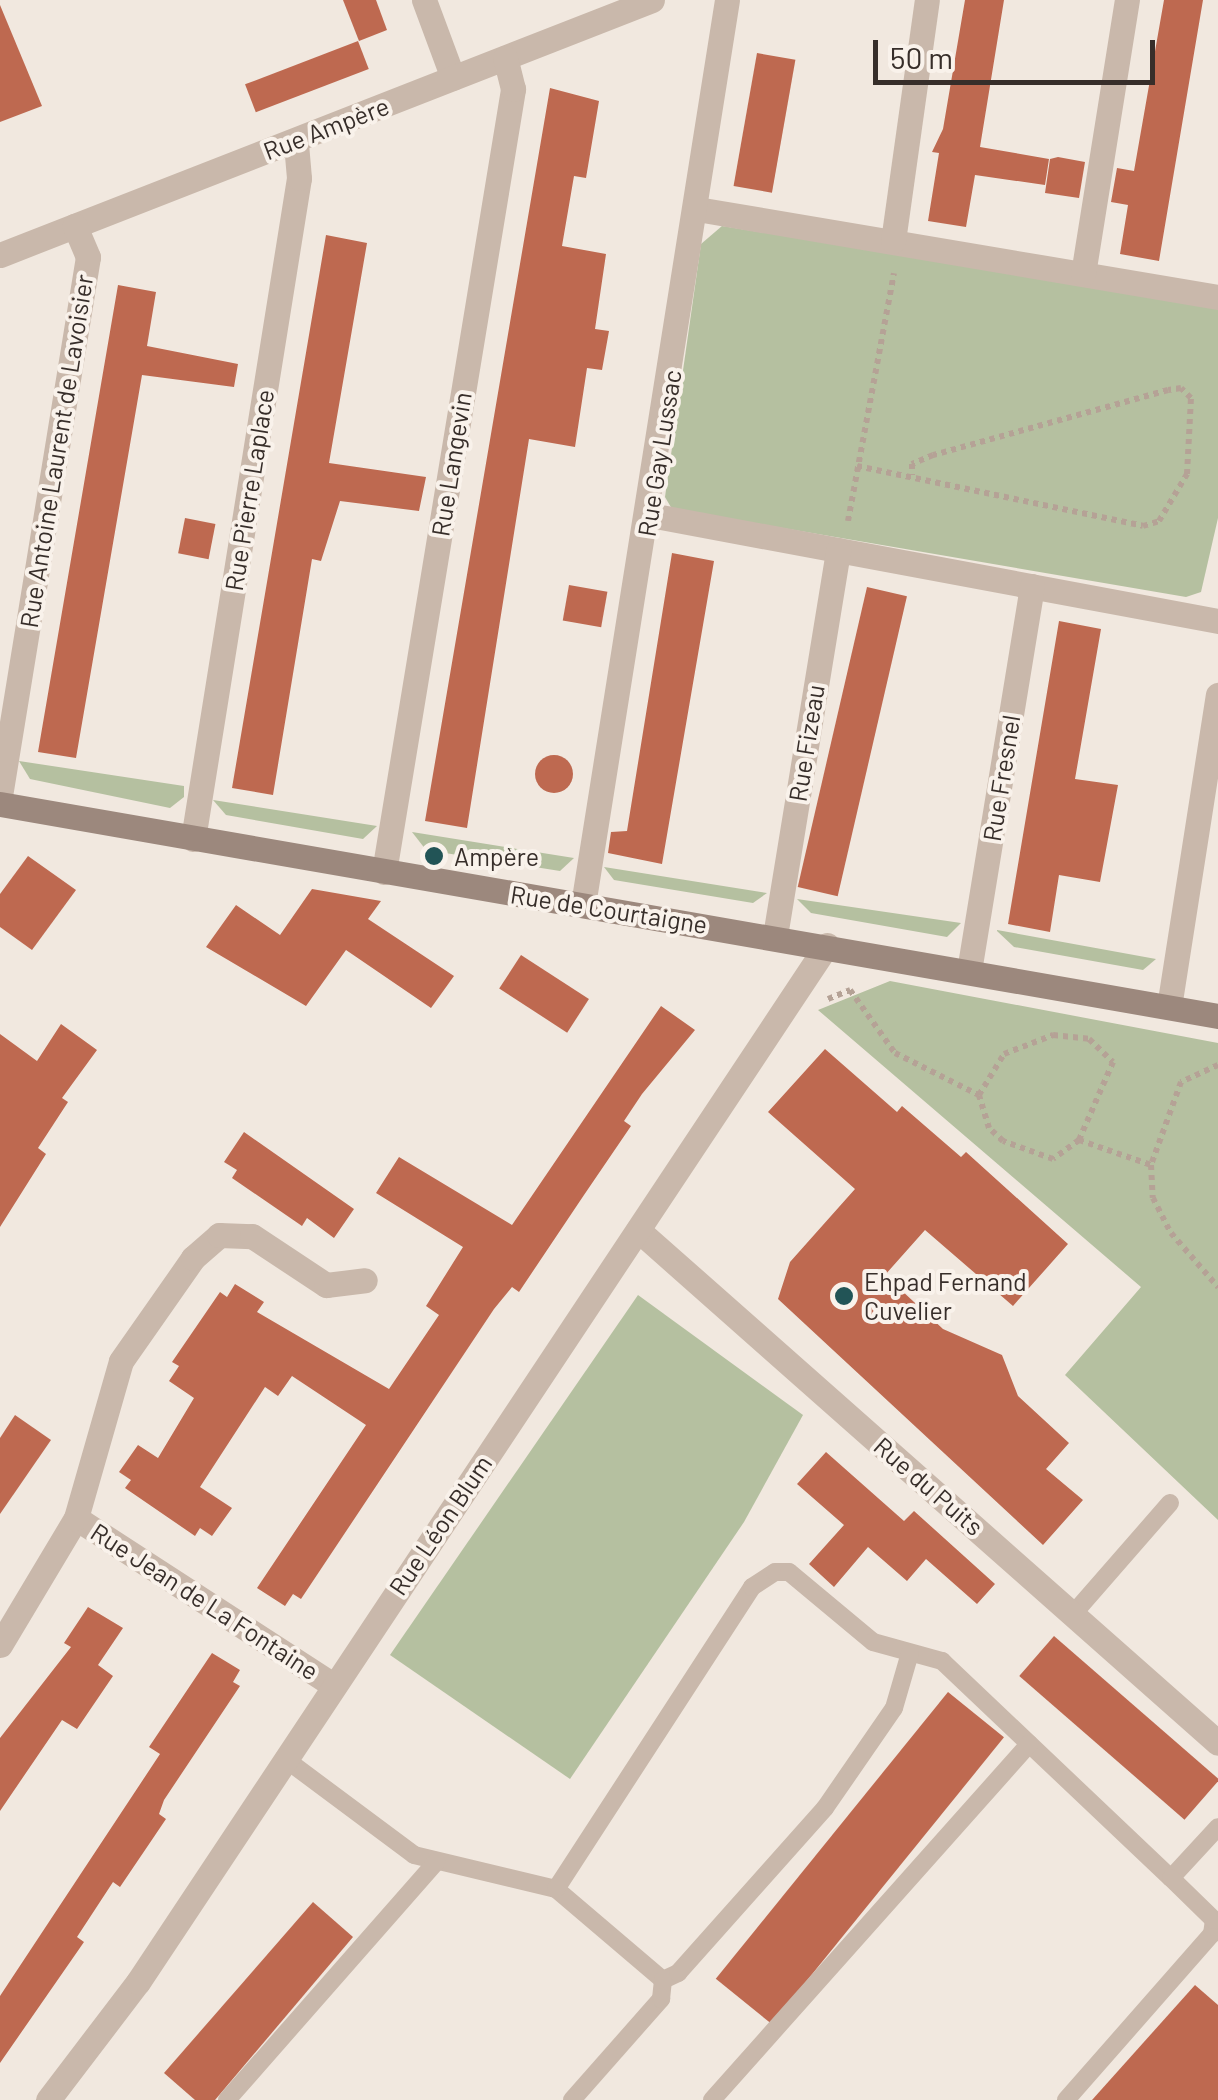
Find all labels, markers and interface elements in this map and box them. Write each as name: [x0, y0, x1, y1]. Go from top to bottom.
scale bar: [878, 20, 1160, 82]
text: 50 m: [890, 39, 953, 75]
street label: Rue Ampère: [259, 90, 393, 166]
street label: Rue Antoine Laurent de Lavoisier: [13, 272, 99, 630]
street label: Rue Gay Lussac: [631, 368, 687, 538]
street label: Rue Pierre Laplace: [218, 387, 280, 593]
street label: Rue Langevin: [425, 390, 477, 538]
street label: Rue Fizeau: [782, 682, 830, 804]
street label: Rue Fresnel: [976, 713, 1026, 843]
place label: Ampère: [454, 841, 539, 871]
marker: Ampère: [423, 845, 445, 867]
street label: Rue de Courtaigne: [508, 879, 710, 939]
place label: Ehpad Fernand Cuvelier: [864, 1267, 1027, 1326]
marker: Ehpad Fernand Cuvelier: [833, 1285, 855, 1307]
street label: Rue du Puits: [868, 1430, 990, 1542]
street label: Rue Léon Blum: [382, 1449, 498, 1601]
street label: Rue Jean de La Fontaine: [86, 1516, 324, 1686]

